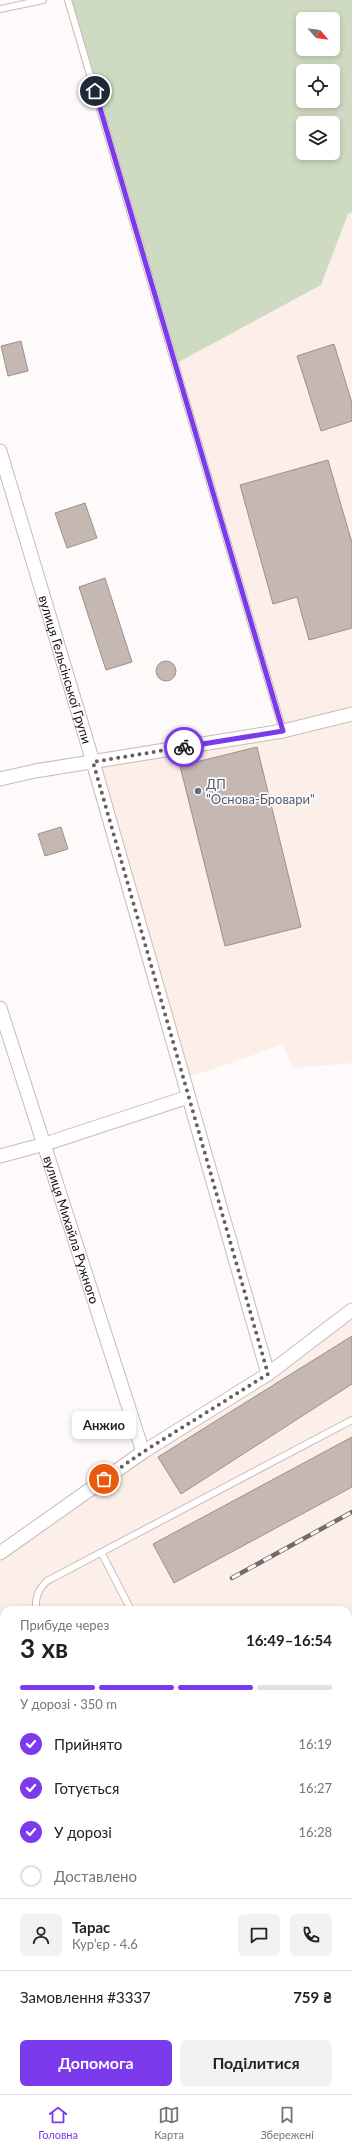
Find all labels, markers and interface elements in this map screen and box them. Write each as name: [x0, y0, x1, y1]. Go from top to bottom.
north arrow: [296, 12, 340, 56]
map controls: [296, 12, 340, 160]
button: locate: [296, 64, 340, 108]
pin: [78, 74, 112, 108]
icon: home: [84, 80, 106, 102]
button: layers: [296, 116, 340, 160]
street label: вулиця Гельсінської Групи: [36, 593, 95, 746]
courier: [164, 727, 204, 767]
icon: bike: [173, 736, 195, 758]
place label: ДП "Основа-Бровари": [206, 776, 315, 807]
marker: ДП "Основа-Бровари": [193, 786, 203, 796]
street label: вулиця Михайла Ружного: [40, 1154, 103, 1306]
callout: Анжио: [72, 1411, 136, 1439]
text: Анжио: [83, 1417, 125, 1433]
pin: [87, 1462, 121, 1496]
icon: bag: [93, 1468, 115, 1490]
text: Прибуде через: [20, 1617, 109, 1633]
text: 16:49–16:54: [246, 1631, 332, 1649]
text: 3 хв: [20, 1632, 68, 1664]
text: У дорозі · 350 m: [20, 1696, 117, 1712]
icon: check: [20, 1733, 42, 1755]
text: Прийнято: [54, 1735, 122, 1753]
text: 16:19: [299, 1736, 332, 1752]
icon: check: [20, 1777, 42, 1799]
text: Готується: [54, 1779, 119, 1797]
text: 16:27: [299, 1780, 332, 1796]
icon: check: [20, 1821, 42, 1843]
text: У дорозі: [54, 1823, 112, 1841]
text: 16:28: [299, 1824, 332, 1840]
text: Доставлено: [54, 1867, 137, 1885]
button: person: [20, 1914, 62, 1956]
button: chat: [238, 1914, 280, 1956]
button: phone: [290, 1914, 332, 1956]
text: Тарас: [72, 1918, 110, 1936]
text: Кур’єр · 4.6: [72, 1936, 138, 1952]
text: Замовлення #3337: [20, 1988, 151, 2006]
text: 759 ₴: [293, 1988, 332, 2006]
button: Допомога: [20, 2040, 172, 2086]
button: Поділитися: [180, 2040, 332, 2086]
tab: Головна: [38, 2104, 78, 2141]
tab: Карта: [154, 2104, 184, 2141]
tab: Збережені: [260, 2104, 314, 2141]

